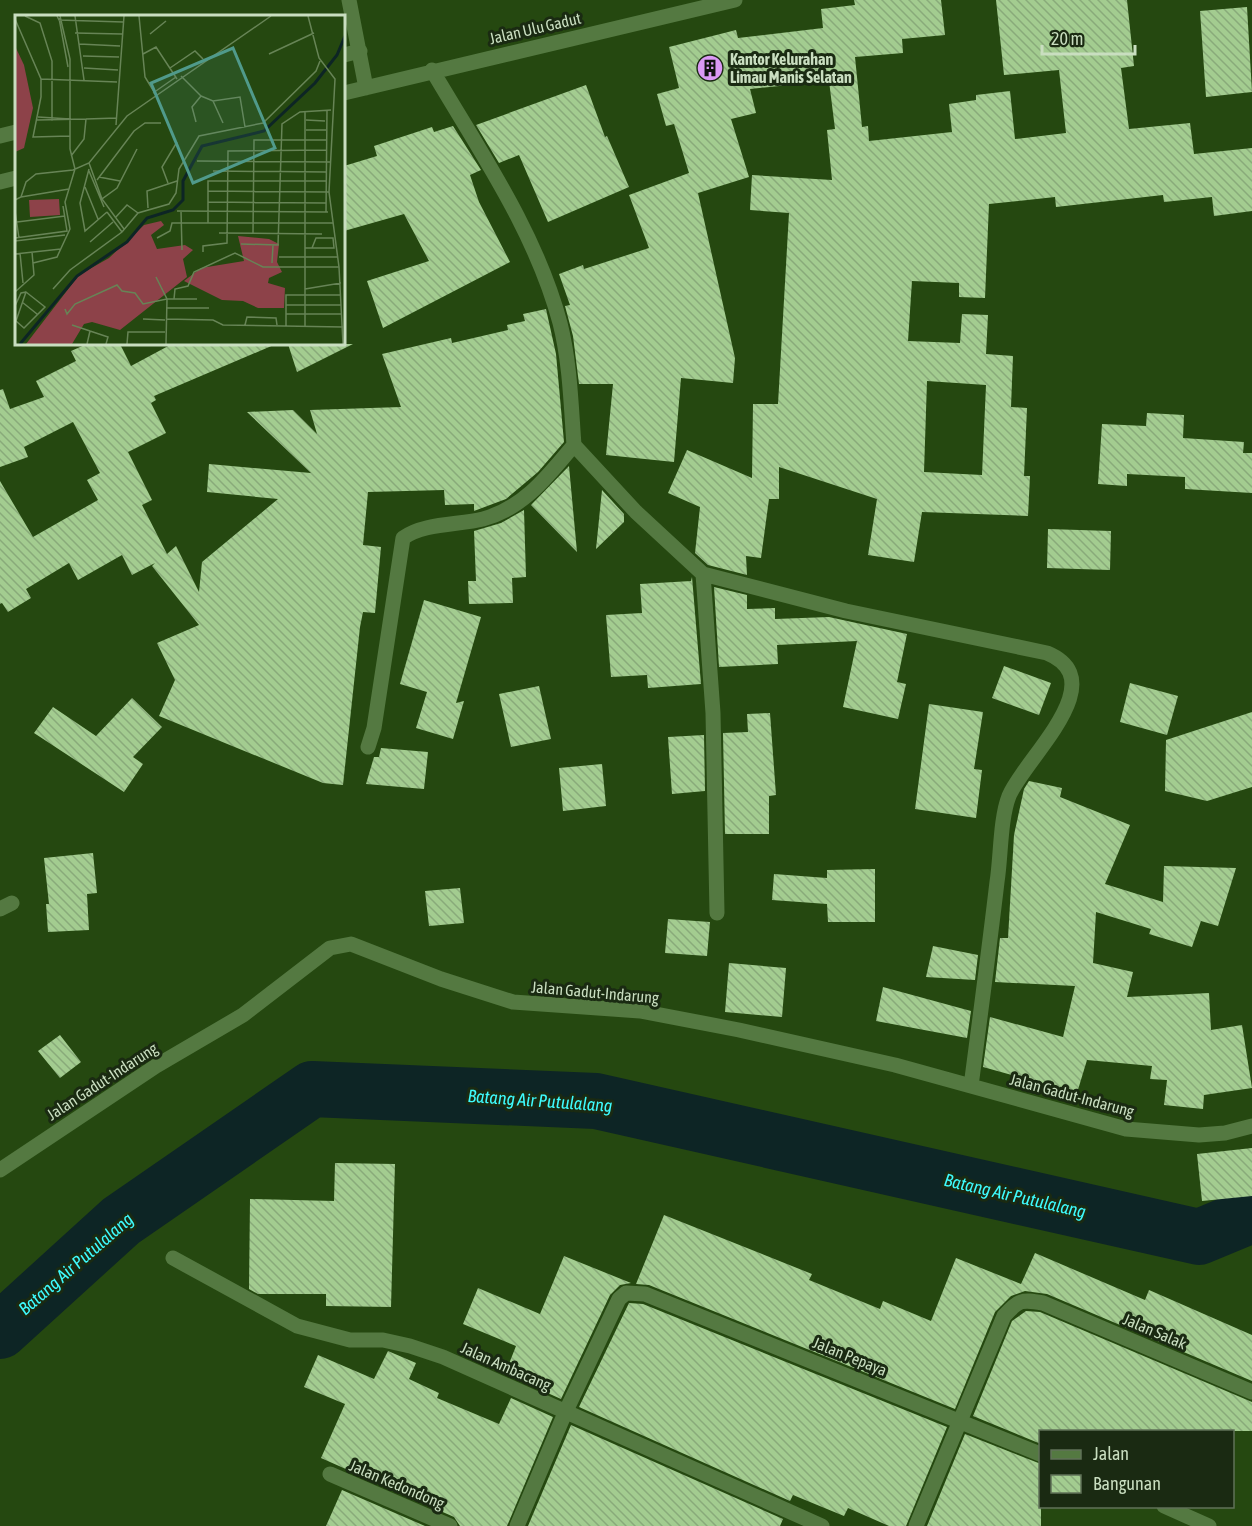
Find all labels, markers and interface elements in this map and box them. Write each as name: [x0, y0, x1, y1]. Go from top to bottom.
street label: Jalan Ulu Gadut: [487, 9, 583, 47]
inset map: [15, 15, 345, 345]
scale bar: [1042, 18, 1135, 56]
text: 20 m: [1051, 28, 1083, 49]
place label: Kantor Kelurahan Limau Manis Selatan: [730, 50, 852, 86]
building icon: Kantor Kelurahan Limau Manis Selatan: [695, 53, 725, 83]
street label: Jalan Gadut-Indarung: [530, 977, 660, 1008]
street label: Jalan Gadut-Indarung: [43, 1039, 161, 1124]
street label: Jalan Gadut-Indarung: [1008, 1070, 1136, 1121]
water label: Batang Air Putulalang: [467, 1085, 613, 1116]
water label: Batang Air Putulalang: [942, 1169, 1088, 1222]
water label: Batang Air Putulalang: [14, 1208, 137, 1319]
street label: Jalan Salak: [1121, 1310, 1189, 1352]
street label: Jalan Pepaya: [810, 1333, 890, 1380]
street label: Jalan Ambacang: [458, 1338, 554, 1395]
legend: [1039, 1430, 1234, 1508]
text: Jalan: [1093, 1443, 1129, 1464]
street label: Jalan Kedondong: [346, 1456, 447, 1513]
text: Bangunan: [1093, 1473, 1161, 1494]

